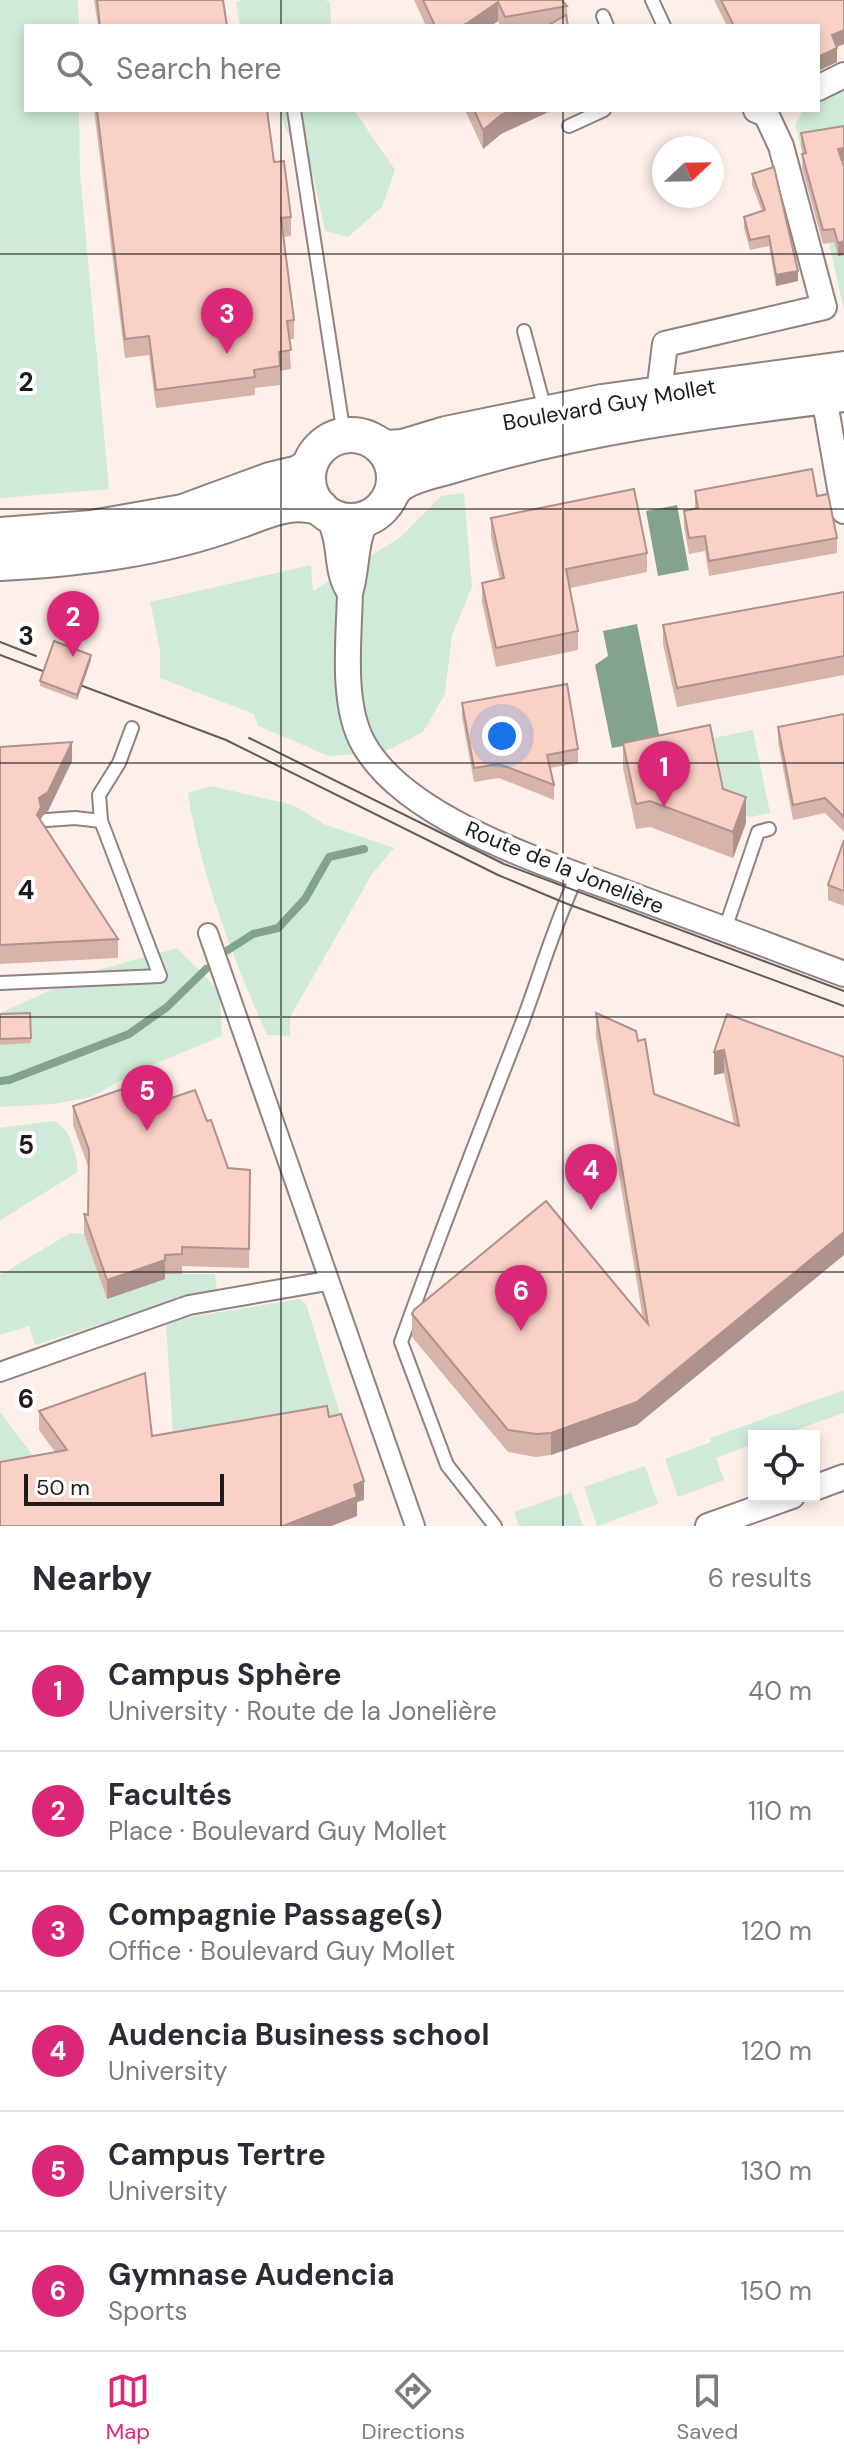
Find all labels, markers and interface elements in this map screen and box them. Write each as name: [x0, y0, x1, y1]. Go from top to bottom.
search box: [24, 24, 820, 112]
icon: search: [52, 46, 96, 90]
text: Search here: [116, 49, 282, 88]
north arrow: [652, 136, 724, 208]
pin: 3: [201, 288, 253, 354]
text: 2: [18, 365, 34, 399]
street label: Boulevard Guy Mollet: [500, 371, 718, 438]
pin: 2: [47, 591, 99, 657]
text: 3: [18, 619, 34, 653]
your location: [482, 716, 522, 756]
pin: 1: [638, 741, 690, 807]
street label: Route de la Jonelière: [461, 814, 668, 921]
text: 4: [18, 873, 34, 907]
pin: 5: [121, 1065, 173, 1131]
text: 5: [18, 1128, 34, 1162]
pin: 4: [565, 1144, 617, 1210]
pin: 6: [495, 1265, 547, 1331]
text: 6: [18, 1382, 34, 1416]
map controls: [748, 1430, 820, 1502]
button: locate: [748, 1430, 820, 1502]
scale bar: [24, 1470, 224, 1506]
text: 50 m: [36, 1473, 90, 1502]
text: Nearby: [32, 1556, 152, 1601]
text: 6 results: [708, 1561, 812, 1595]
text: Campus Sphère: [108, 1655, 342, 1694]
text: 1: [53, 1674, 63, 1708]
text: 40 m: [748, 1674, 812, 1708]
text: University · Route de la Jonelière: [108, 1694, 497, 1728]
text: Facultés: [108, 1775, 232, 1814]
text: 2: [50, 1794, 66, 1828]
text: 110 m: [748, 1794, 812, 1828]
text: Place · Boulevard Guy Mollet: [108, 1814, 447, 1848]
text: Compagnie Passage(s): [108, 1895, 443, 1934]
text: 3: [50, 1914, 66, 1948]
text: 120 m: [741, 1914, 812, 1948]
text: Office · Boulevard Guy Mollet: [108, 1934, 455, 1968]
text: Audencia Business school: [108, 2015, 489, 2054]
text: 4: [50, 2034, 66, 2068]
text: 120 m: [741, 2034, 812, 2068]
text: University: [108, 2054, 228, 2088]
text: Campus Tertre: [108, 2135, 326, 2174]
text: 5: [50, 2154, 66, 2188]
text: 130 m: [741, 2154, 812, 2188]
text: University: [108, 2174, 228, 2208]
text: Gymnase Audencia: [108, 2255, 395, 2294]
text: 6: [50, 2274, 66, 2308]
text: 150 m: [740, 2274, 812, 2308]
text: Sports: [108, 2294, 188, 2328]
tab: Map: [106, 2369, 150, 2446]
tab: Directions: [362, 2369, 465, 2446]
tab: Saved: [677, 2369, 738, 2446]

